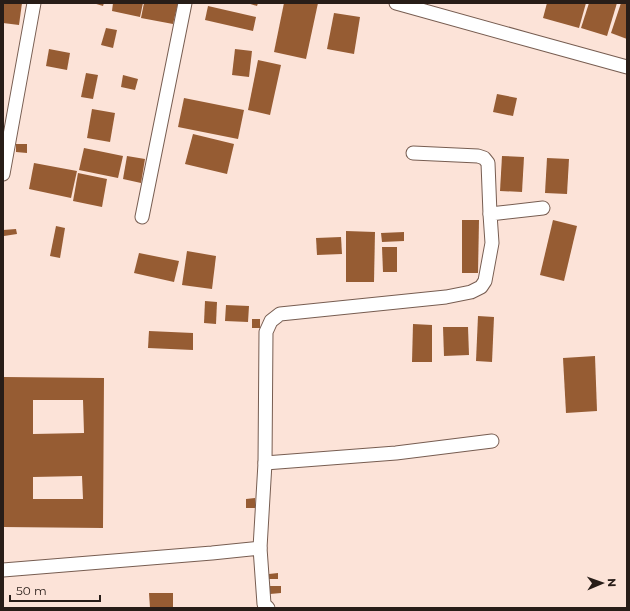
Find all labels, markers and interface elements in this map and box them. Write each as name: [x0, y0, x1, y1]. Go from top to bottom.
north arrow: [582, 563, 622, 603]
scale bar: [10, 577, 100, 603]
text: N: [605, 578, 619, 587]
text: 50 m: [16, 583, 47, 598]

